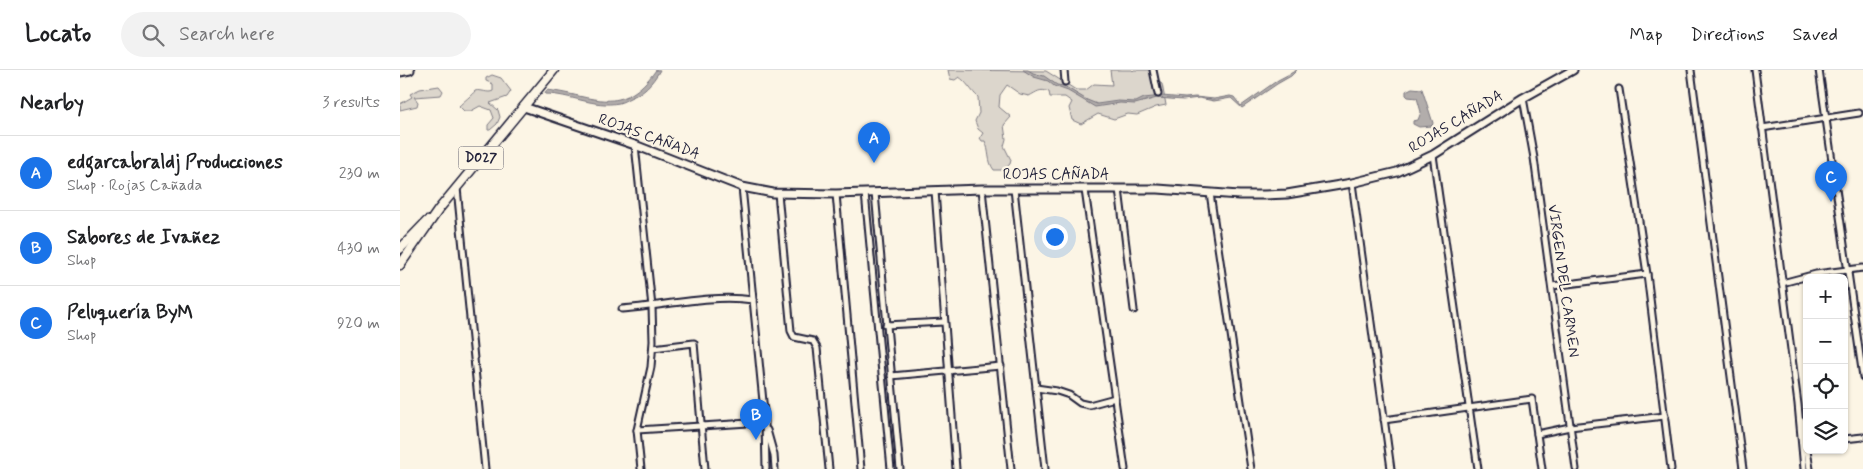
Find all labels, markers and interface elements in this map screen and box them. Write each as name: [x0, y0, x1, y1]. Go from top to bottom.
search box: [121, 12, 471, 57]
text: Locato: [25, 19, 91, 50]
icon: search: [139, 21, 167, 49]
text: Search here: [179, 22, 275, 47]
text: Map: [1630, 23, 1663, 47]
text: Directions: [1691, 23, 1765, 47]
text: Saved: [1793, 23, 1838, 47]
street label: ROJAS CAÑADA: [1405, 86, 1507, 158]
text: Nearby: [20, 89, 84, 117]
text: 3 results: [322, 92, 380, 113]
street label: ROJAS CAÑADA: [595, 109, 703, 165]
pin: A: [858, 122, 890, 163]
road number: D027: [458, 146, 504, 170]
text: edgarcabraldj Producciones: [67, 150, 283, 175]
pin: C: [1815, 161, 1847, 202]
text: A: [31, 163, 41, 184]
text: 230 m: [339, 163, 380, 184]
street label: ROJAS CAÑADA: [1003, 165, 1109, 185]
text: Shop · Rojas Cañada: [67, 175, 202, 196]
street label: VIRGEN DEL CARMEN: [1542, 203, 1584, 359]
your location: [1042, 224, 1068, 250]
text: Sabores de Ivañez: [67, 225, 220, 250]
text: B: [31, 238, 41, 259]
text: 430 m: [337, 238, 380, 259]
text: Shop: [67, 250, 96, 271]
map controls: [1803, 274, 1848, 454]
button: +: [1803, 274, 1848, 319]
text: Peluquería ByM: [67, 300, 193, 325]
text: C: [30, 313, 42, 334]
text: 920 m: [337, 313, 380, 334]
button: −: [1803, 319, 1848, 364]
text: Shop: [67, 325, 96, 346]
button: locate: [1803, 364, 1848, 409]
pin: B: [740, 399, 772, 440]
button: layers: [1803, 409, 1848, 454]

